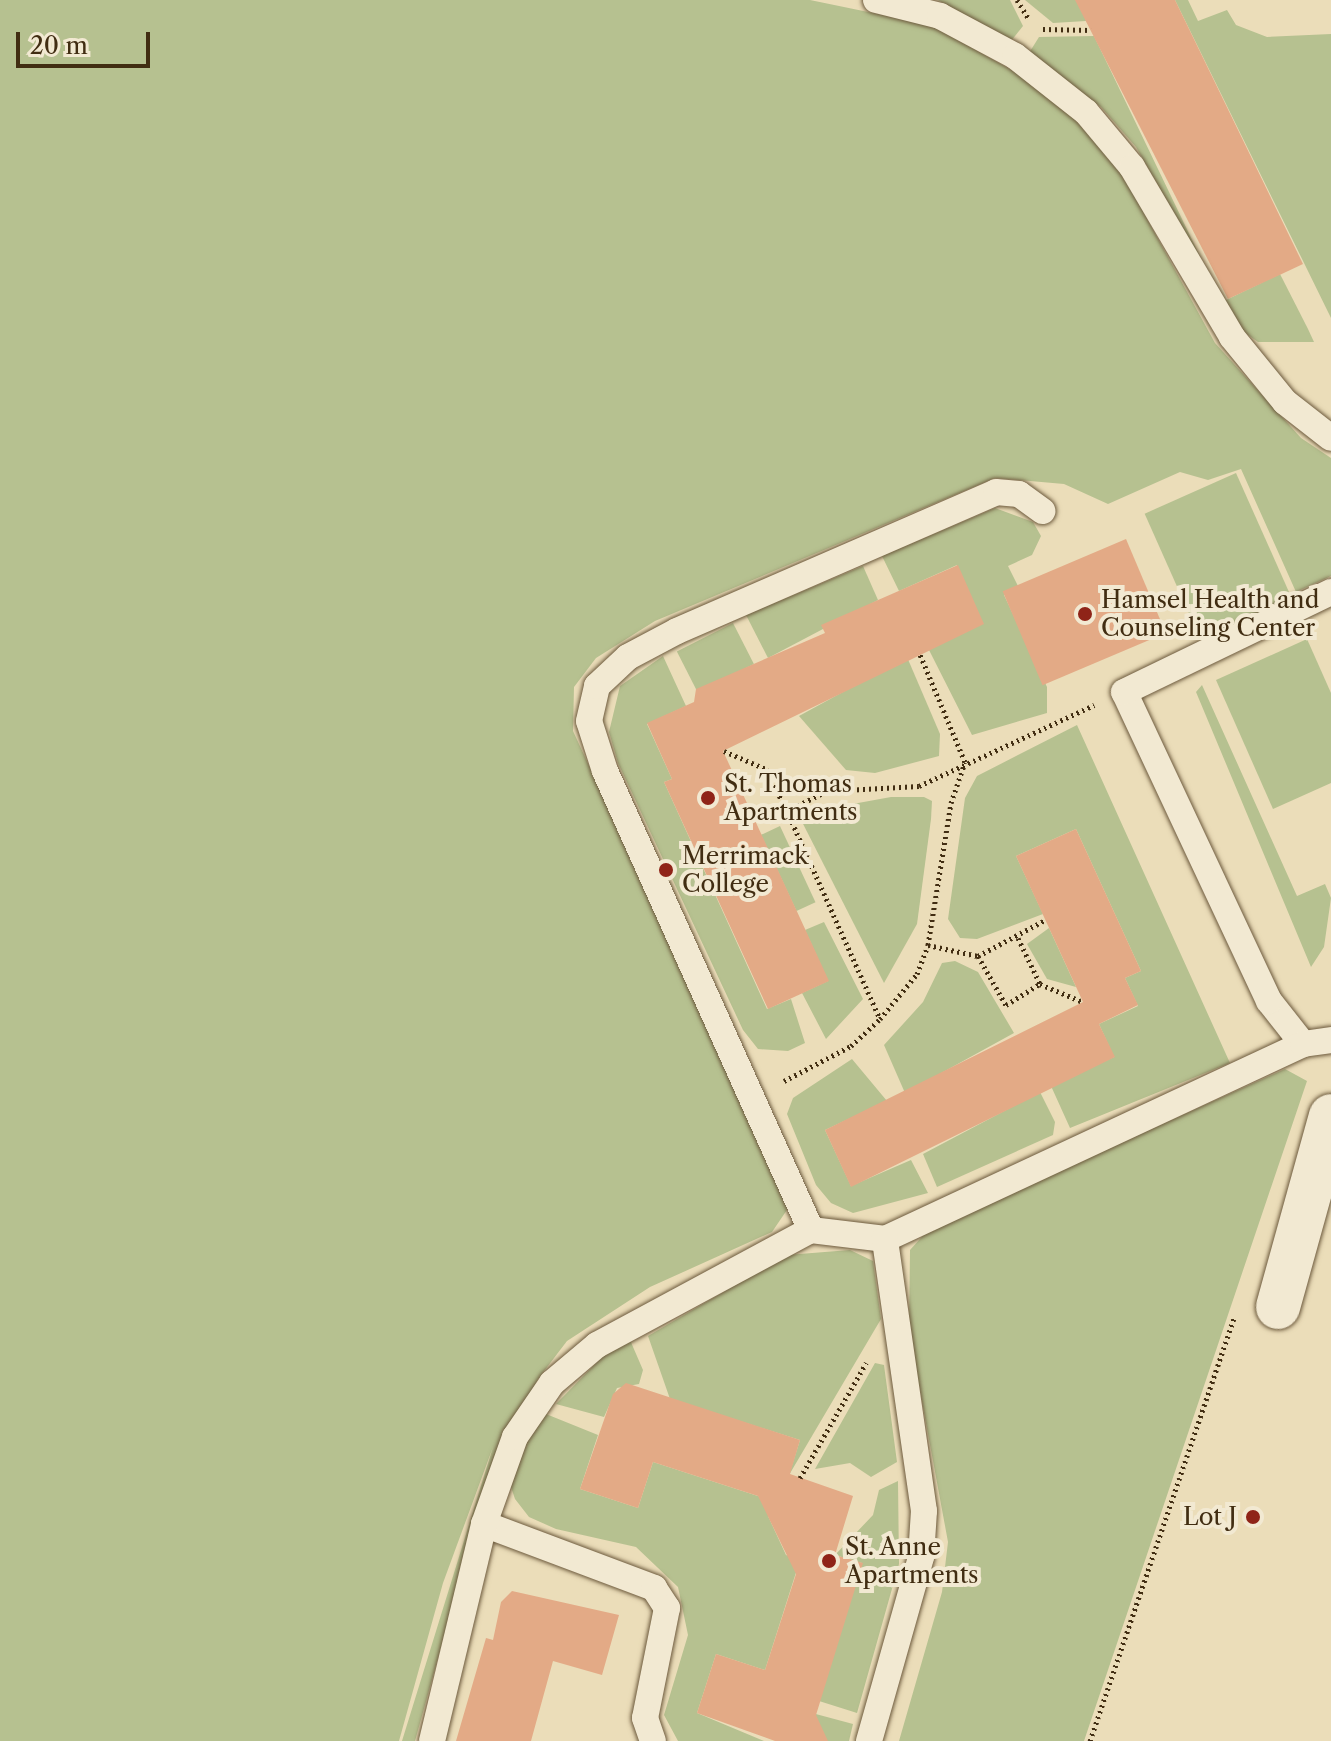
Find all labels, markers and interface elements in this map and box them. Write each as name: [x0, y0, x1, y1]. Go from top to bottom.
scale bar: [20, 16, 154, 66]
text: 20 m: [30, 31, 88, 60]
place label: Hamsel Health and Counseling Center: [1101, 586, 1319, 642]
marker: Hamsel Health and Counseling Center: [1076, 605, 1094, 623]
place label: St. Thomas Apartments: [724, 770, 858, 826]
marker: St. Thomas Apartments: [699, 789, 717, 807]
place label: Merrimack College: [682, 842, 808, 898]
marker: Merrimack College: [657, 861, 675, 879]
place label: Lot J: [1183, 1503, 1237, 1531]
marker: Lot J: [1244, 1508, 1262, 1526]
place label: St. Anne Apartments: [845, 1533, 979, 1589]
marker: St. Anne Apartments: [820, 1552, 838, 1570]

